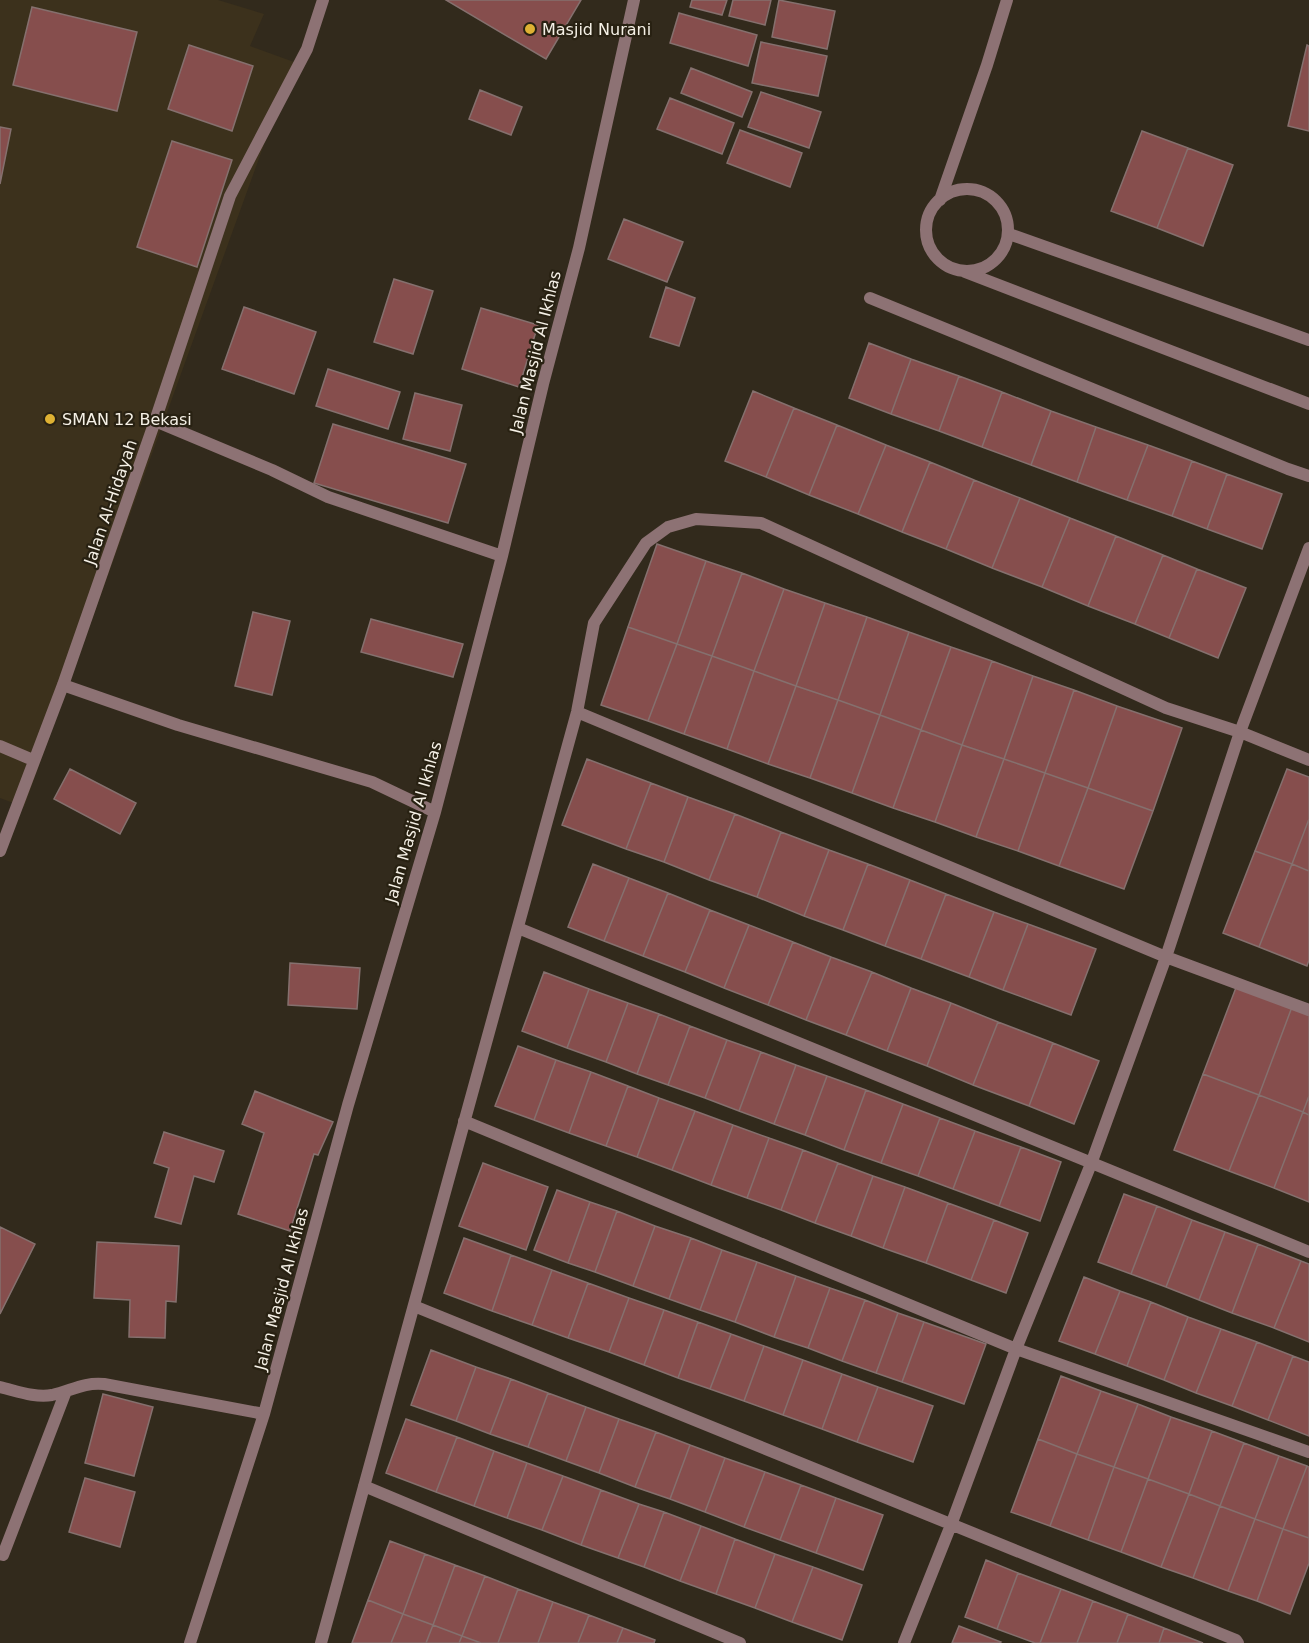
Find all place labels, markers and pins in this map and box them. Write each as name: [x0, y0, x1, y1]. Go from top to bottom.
place label: Masjid Nurani: [542, 20, 651, 39]
marker: Masjid Nurani: [523, 22, 537, 36]
place label: SMAN 12 Bekasi: [62, 410, 192, 429]
marker: SMAN 12 Bekasi: [43, 412, 57, 426]

